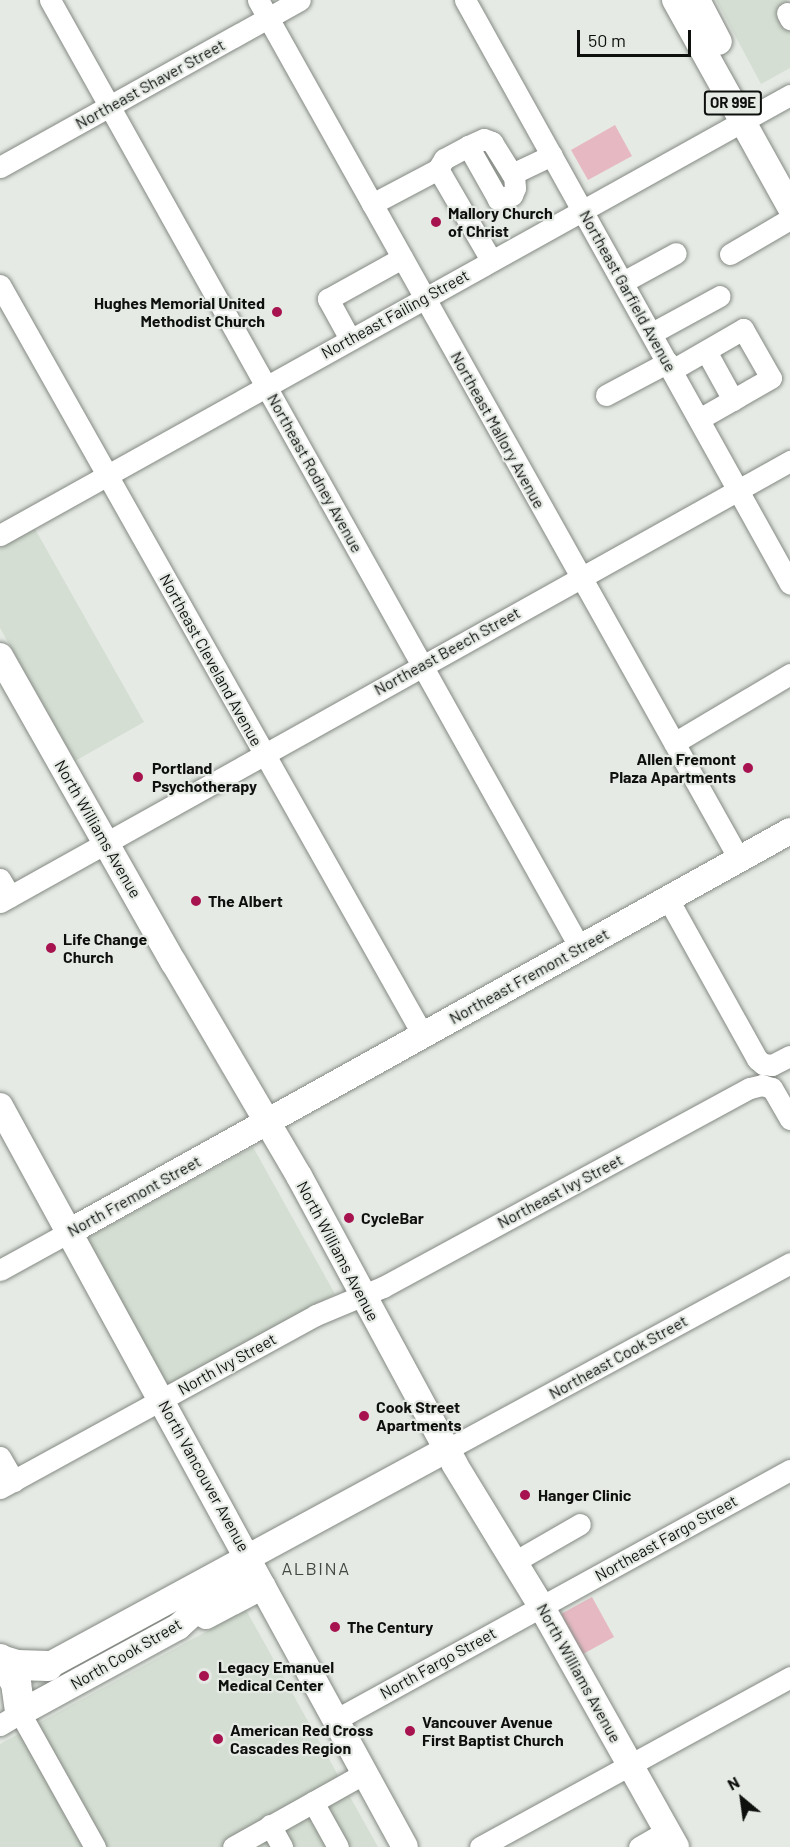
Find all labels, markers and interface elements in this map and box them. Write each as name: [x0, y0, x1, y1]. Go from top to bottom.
scale bar: [580, 18, 694, 56]
text: 50 m: [588, 29, 626, 51]
street label: Northeast Shaver Street: [72, 35, 228, 133]
road number: OR 99E: [703, 91, 763, 115]
place label: Mallory Church of Christ: [448, 203, 553, 241]
street label: Northeast Garfield Avenue: [576, 207, 680, 375]
marker: Mallory Church of Christ: [429, 215, 443, 229]
street label: Northeast Failing Street: [318, 265, 472, 363]
place label: Hughes Memorial United Methodist Church: [94, 293, 265, 331]
marker: Hughes Memorial United Methodist Church: [270, 305, 284, 319]
street label: Northeast Mallory Avenue: [447, 348, 549, 512]
street label: Northeast Rodney Avenue: [263, 390, 367, 556]
street label: Northeast Cleveland Avenue: [156, 571, 266, 749]
street label: Northeast Beech Street: [371, 603, 523, 699]
place label: Allen Fremont Plaza Apartments: [610, 749, 736, 787]
street label: North Williams Avenue: [51, 757, 145, 901]
place label: Portland Psychotherapy: [152, 758, 257, 796]
marker: Allen Fremont Plaza Apartments: [741, 761, 755, 775]
marker: Portland Psychotherapy: [129, 768, 147, 786]
place label: The Albert: [208, 891, 283, 911]
marker: The Albert: [189, 894, 203, 908]
street label: Northeast Fremont Street: [446, 924, 612, 1028]
place label: Life Change Church: [63, 929, 147, 967]
marker: Life Change Church: [44, 941, 58, 955]
street label: Northeast Ivy Street: [494, 1150, 626, 1232]
street label: North Fremont Street: [64, 1151, 204, 1241]
street label: North Williams Avenue: [293, 1178, 383, 1324]
place label: CycleBar: [361, 1208, 424, 1228]
marker: CycleBar: [342, 1211, 356, 1225]
street label: Northeast Cook Street: [545, 1311, 691, 1403]
street label: North Ivy Street: [175, 1329, 279, 1399]
street label: North Vancouver Avenue: [154, 1397, 254, 1555]
place label: Cook Street Apartments: [376, 1397, 461, 1435]
marker: Cook Street Apartments: [357, 1409, 371, 1423]
place label: Hanger Clinic: [538, 1485, 631, 1505]
marker: Hanger Clinic: [516, 1486, 534, 1504]
street label: Northeast Fargo Street: [591, 1491, 741, 1585]
district label: ALBINA: [281, 1557, 351, 1579]
street label: North Williams Avenue: [533, 1600, 625, 1746]
street label: North Cook Street: [67, 1614, 185, 1694]
place label: The Century: [347, 1617, 433, 1637]
marker: The Century: [328, 1620, 342, 1634]
street label: North Fargo Street: [377, 1623, 499, 1703]
place label: Legacy Emanuel Medical Center: [218, 1657, 334, 1695]
marker: Legacy Emanuel Medical Center: [195, 1667, 213, 1685]
place label: Vancouver Avenue First Baptist Church: [422, 1712, 564, 1750]
place label: American Red Cross Cascades Region: [230, 1720, 373, 1758]
marker: Vancouver Avenue First Baptist Church: [403, 1724, 417, 1738]
marker: American Red Cross Cascades Region: [211, 1732, 225, 1746]
north arrow: [712, 1769, 772, 1829]
text: N: [724, 1772, 742, 1794]

